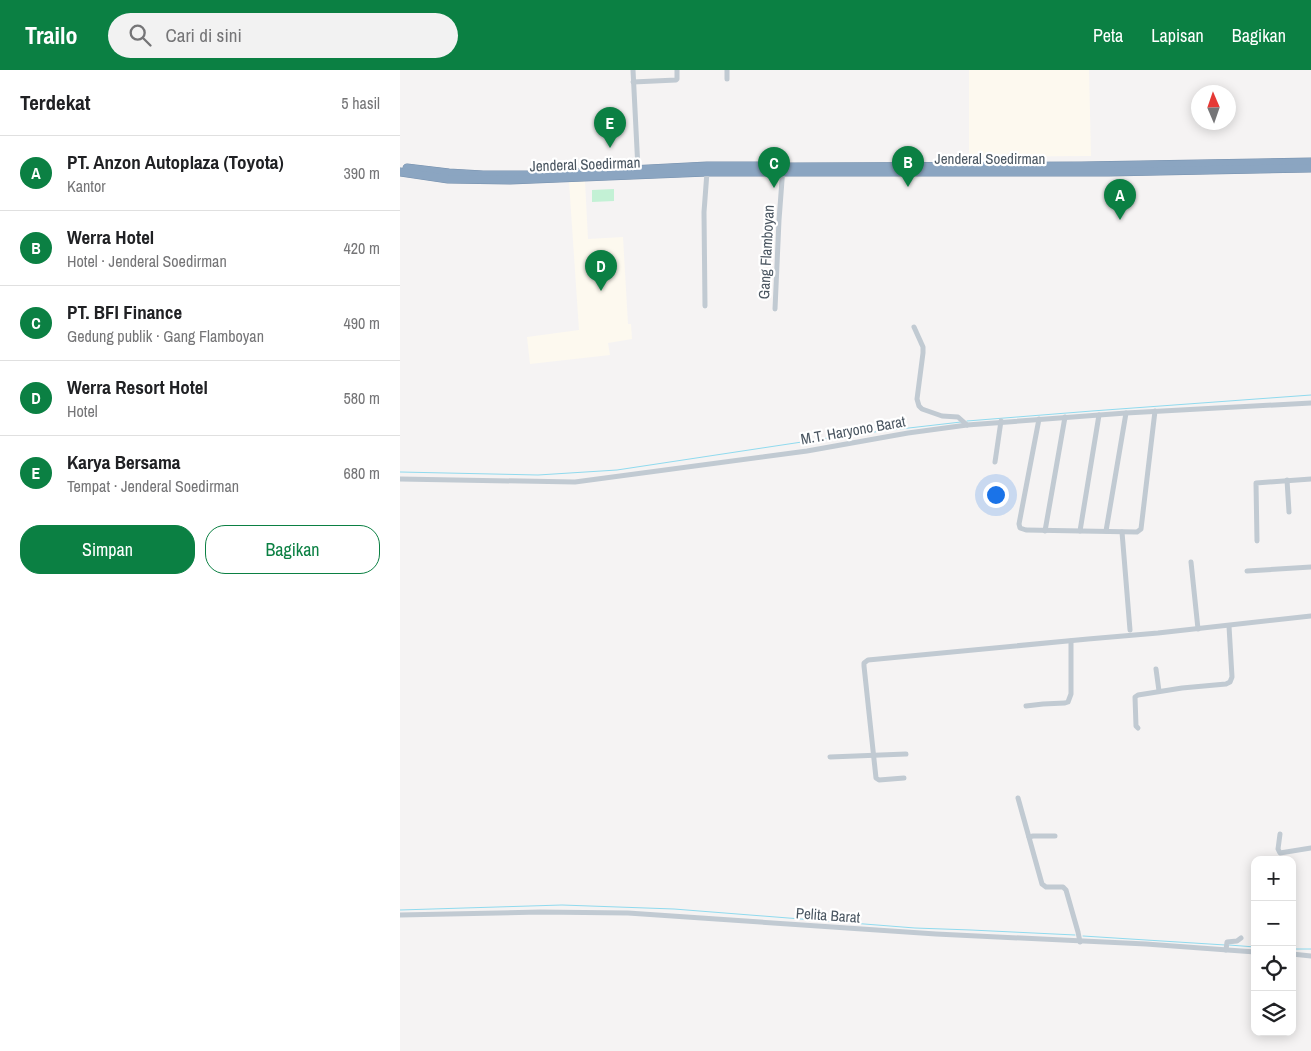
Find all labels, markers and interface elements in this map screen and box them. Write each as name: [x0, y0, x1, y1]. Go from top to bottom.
search box: [108, 13, 458, 58]
text: Trailo: [25, 19, 78, 51]
icon: search: [126, 21, 154, 49]
text: Cari di sini: [166, 22, 242, 48]
text: Peta: [1093, 23, 1123, 48]
text: Lapisan: [1151, 23, 1204, 48]
text: Bagikan: [1232, 23, 1286, 48]
north arrow: [1191, 85, 1236, 130]
text: Terdekat: [20, 88, 91, 117]
text: 5 hasil: [341, 92, 380, 114]
pin: E: [594, 107, 626, 148]
pin: B: [892, 146, 924, 187]
pin: C: [758, 147, 790, 188]
street label: Jenderal Soedirman: [935, 148, 1045, 169]
text: PT. Anzon Autoplaza (Toyota): [67, 149, 284, 175]
street label: Jenderal Soedirman: [529, 152, 641, 176]
text: A: [31, 162, 41, 184]
text: 390 m: [344, 162, 380, 184]
text: Kantor: [67, 175, 106, 197]
pin: A: [1104, 179, 1136, 220]
street label: Gang Flamboyan: [753, 204, 779, 300]
text: Werra Hotel: [67, 224, 154, 250]
text: B: [31, 237, 41, 259]
text: 420 m: [344, 237, 380, 259]
text: Hotel · Jenderal Soedirman: [67, 250, 227, 272]
pin: D: [585, 250, 617, 291]
text: PT. BFI Finance: [67, 299, 182, 325]
text: C: [31, 312, 41, 334]
text: 490 m: [344, 312, 380, 334]
text: Gedung publik · Gang Flamboyan: [67, 325, 264, 347]
text: Werra Resort Hotel: [67, 374, 208, 400]
text: D: [31, 387, 41, 409]
text: 580 m: [344, 387, 380, 409]
text: Hotel: [67, 400, 98, 422]
street label: M.T. Haryono Barat: [799, 410, 908, 450]
text: Karya Bersama: [67, 449, 180, 475]
text: E: [32, 462, 40, 484]
text: 680 m: [344, 462, 380, 484]
text: Tempat · Jenderal Soedirman: [67, 475, 239, 497]
your location: [983, 482, 1009, 508]
button: Simpan: [20, 525, 195, 574]
button: Bagikan: [205, 525, 380, 574]
map controls: [1251, 856, 1296, 1036]
button: +: [1251, 856, 1296, 901]
button: −: [1251, 901, 1296, 946]
street label: Pelita Barat: [795, 902, 861, 928]
button: locate: [1251, 946, 1296, 991]
button: layers: [1251, 991, 1296, 1036]

